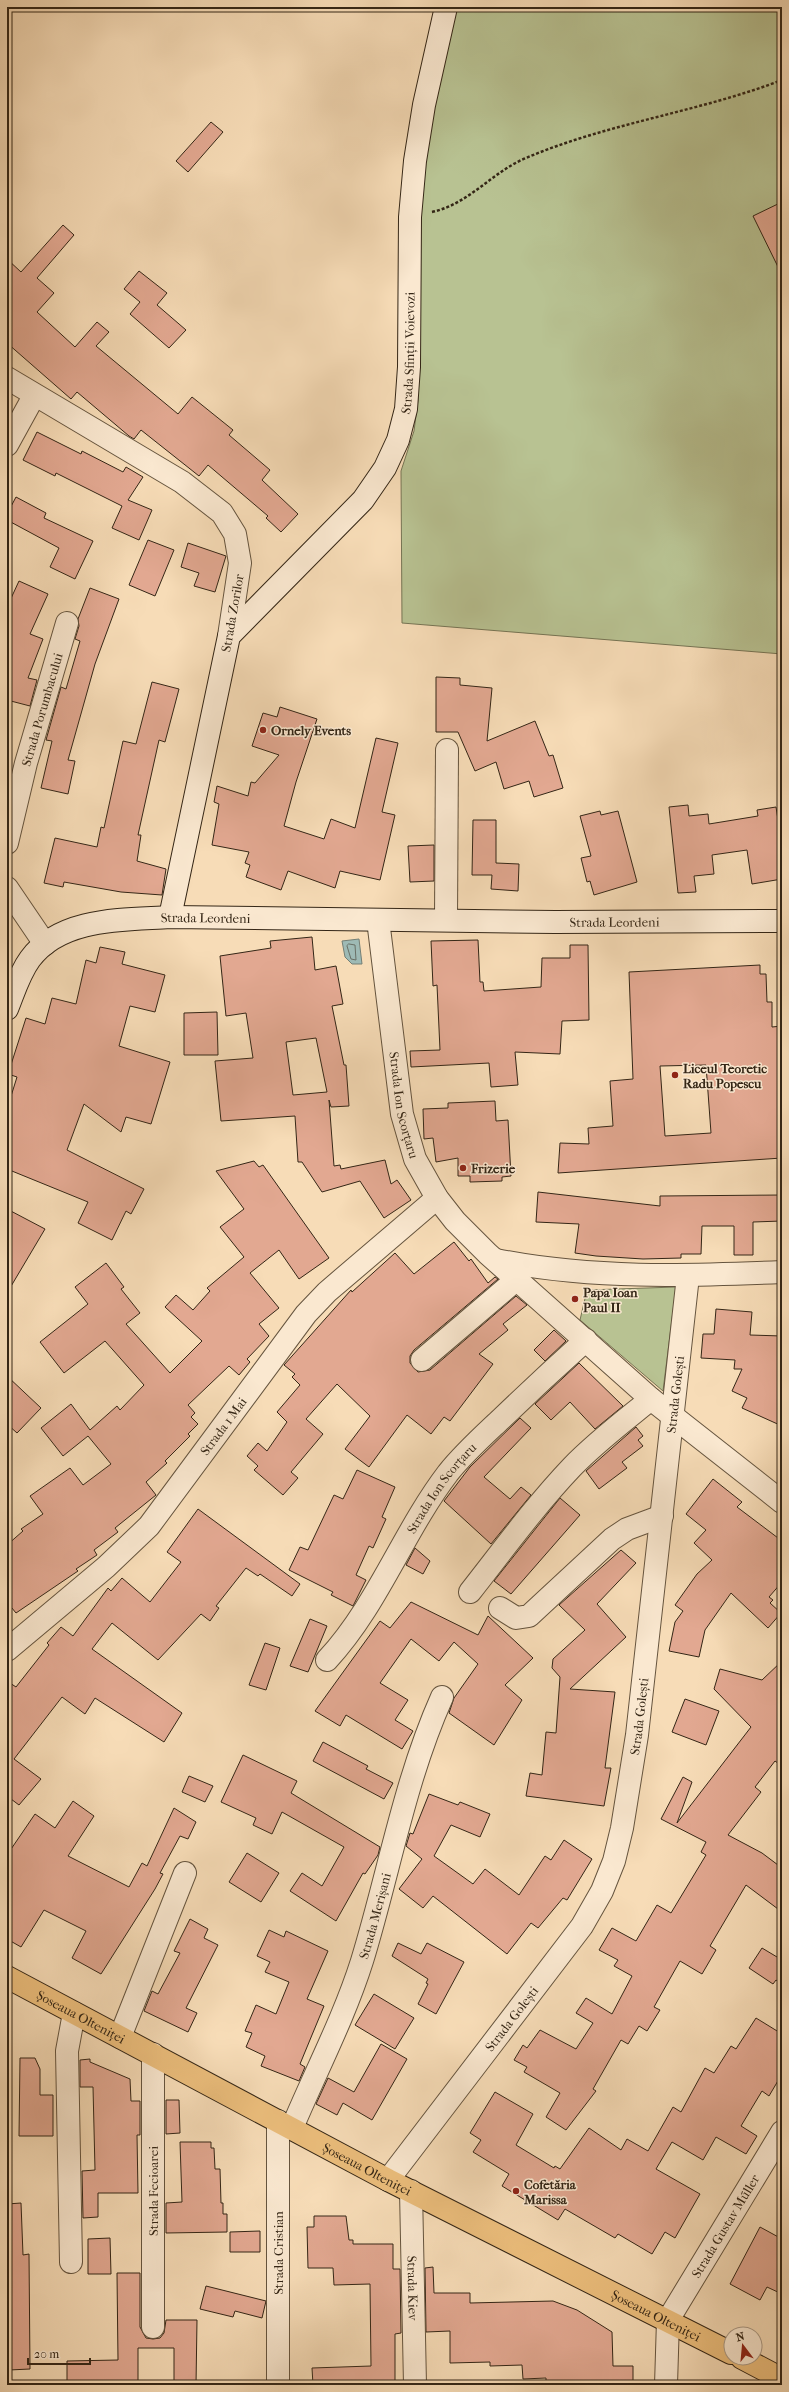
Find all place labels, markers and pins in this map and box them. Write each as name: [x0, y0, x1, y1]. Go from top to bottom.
place label: Ornely Events: [271, 723, 351, 739]
marker: Ornely Events: [258, 725, 268, 735]
place label: Liceul Teoretic Radu Popescu: [683, 1061, 767, 1092]
marker: Liceul Teoretic Radu Popescu: [670, 1070, 680, 1080]
place label: Frizerie: [470, 1161, 516, 1176]
marker: Frizerie: [458, 1163, 468, 1173]
place label: Papa Ioan Paul II: [583, 1285, 638, 1315]
marker: Papa Ioan Paul II: [570, 1294, 580, 1304]
place label: Cofetăria Marissa: [523, 2177, 577, 2207]
marker: Cofetăria Marissa: [511, 2186, 521, 2196]

